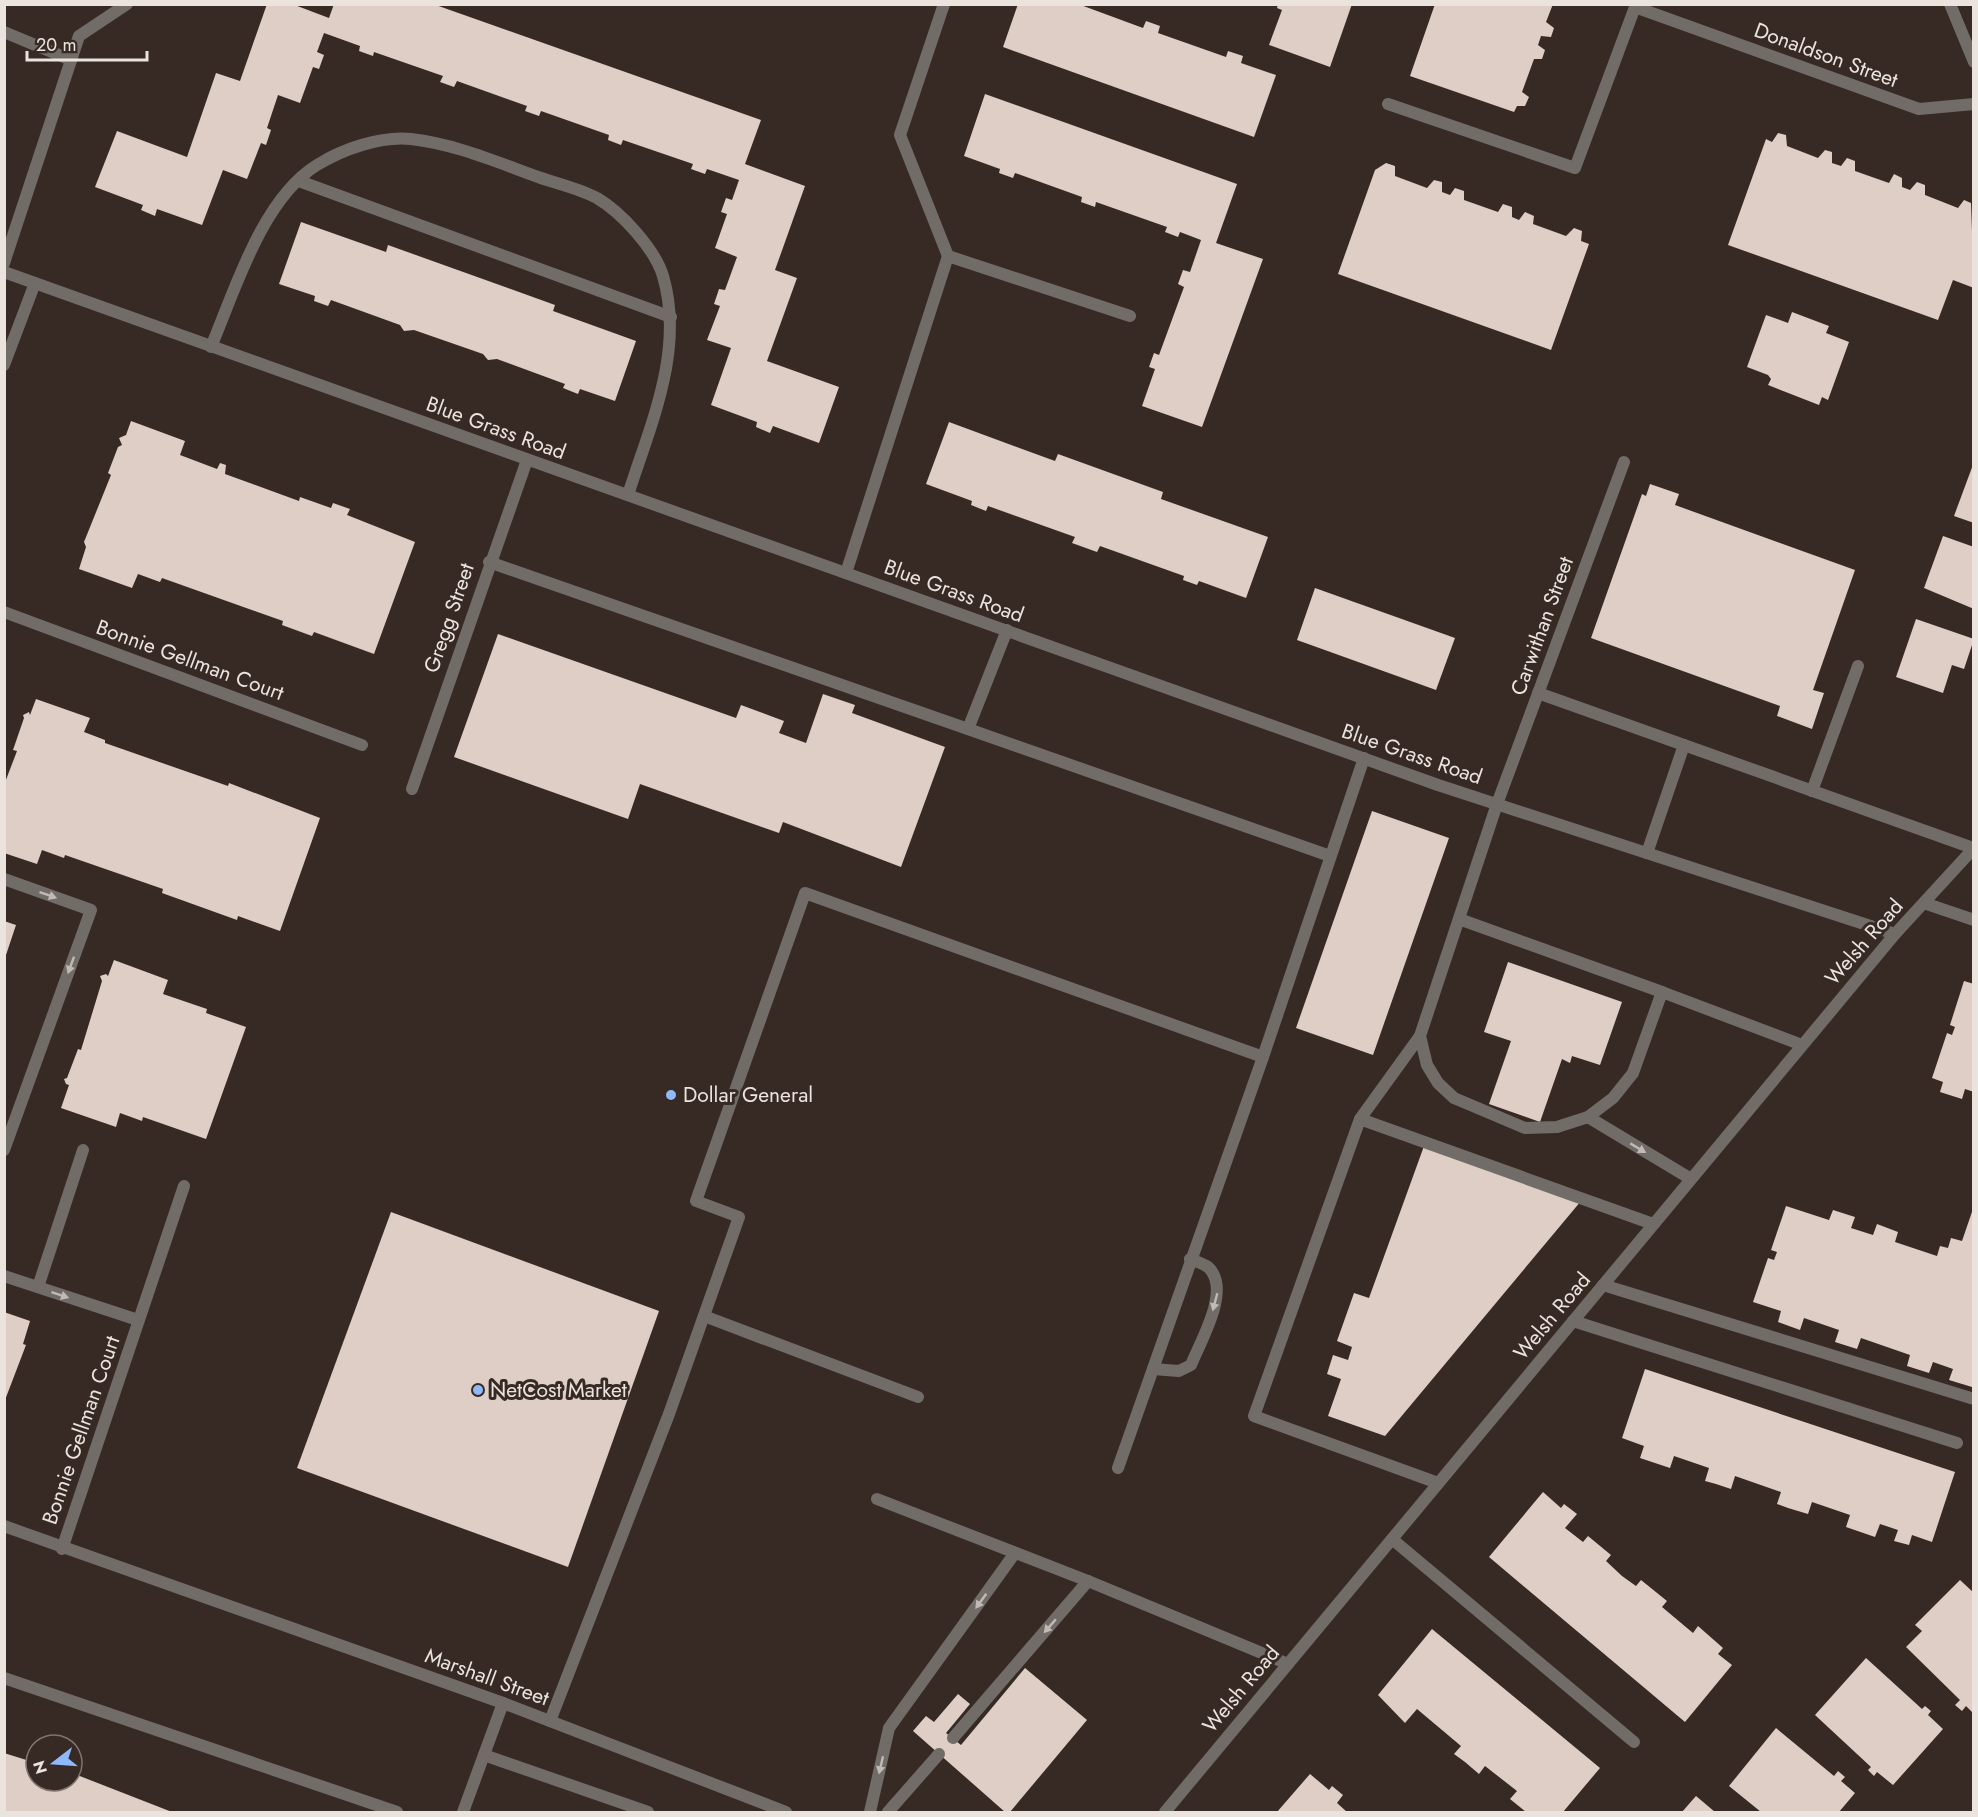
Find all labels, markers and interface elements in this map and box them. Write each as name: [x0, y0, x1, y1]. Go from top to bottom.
street label: Donaldson Street: [1750, 15, 1902, 95]
scale bar: [27, 24, 147, 62]
text: 20 m: [36, 32, 76, 58]
street label: Blue Grass Road: [422, 389, 570, 467]
street label: Blue Grass Road: [880, 552, 1028, 630]
street label: Carwithan Street: [1503, 552, 1581, 700]
street label: Gregg Street: [416, 559, 482, 677]
street label: Bonnie Gellman Court: [92, 612, 288, 708]
street label: Blue Grass Road: [1338, 716, 1486, 792]
one-way arrow: [39, 890, 57, 900]
street label: Welsh Road: [1818, 892, 1910, 992]
one-way arrow: [66, 956, 76, 974]
place label: Dollar General: [683, 1080, 813, 1110]
marker: Dollar General: [664, 1088, 678, 1102]
one-way arrow: [1630, 1142, 1646, 1153]
street label: Welsh Road: [1506, 1266, 1598, 1366]
one-way arrow: [51, 1290, 69, 1300]
one-way arrow: [1210, 1293, 1220, 1311]
street label: Bonnie Gellman Court: [35, 1332, 127, 1528]
place label: NetCost Market: [490, 1375, 627, 1405]
marker: NetCost Market: [471, 1383, 485, 1397]
one-way arrow: [975, 1592, 987, 1608]
one-way arrow: [1044, 1618, 1057, 1633]
street label: Welsh Road: [1195, 1639, 1287, 1739]
street label: Marshall Street: [421, 1641, 553, 1713]
north arrow: [24, 1733, 84, 1793]
one-way arrow: [875, 1756, 885, 1774]
text: N: [27, 1758, 53, 1777]

